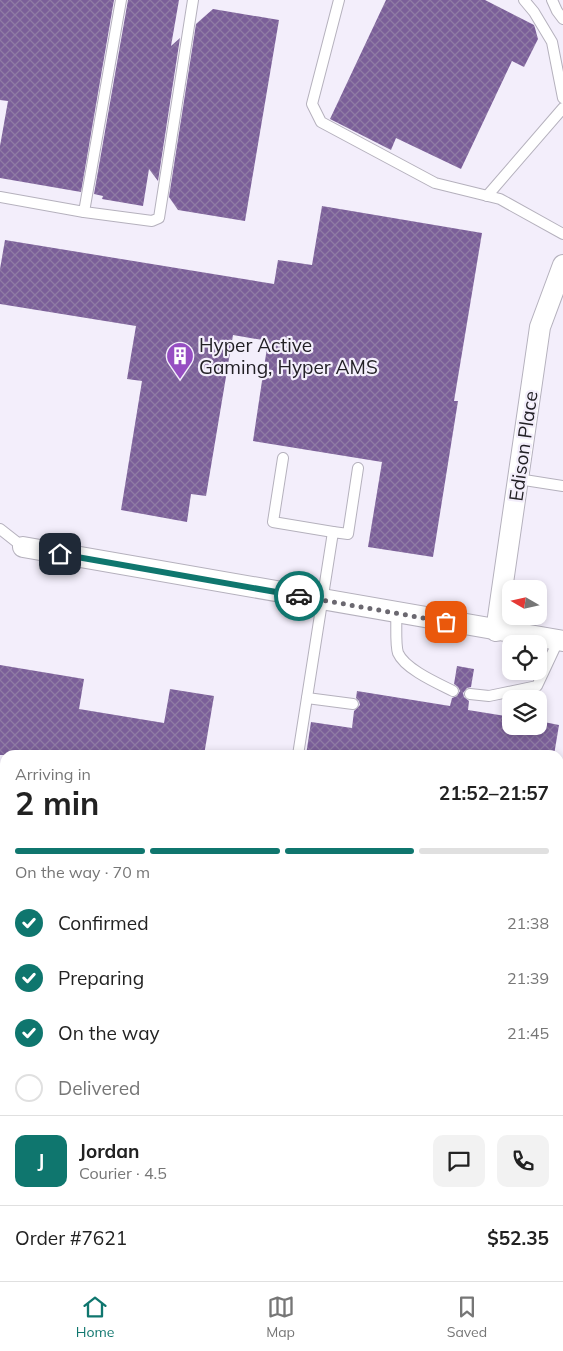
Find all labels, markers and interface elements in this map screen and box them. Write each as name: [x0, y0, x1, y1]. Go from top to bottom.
place label: Hyper Active Gaming, Hyper AMS: [199, 333, 378, 379]
building icon: Hyper Active Gaming, Hyper AMS: [165, 341, 195, 380]
street label: Edison Place: [503, 389, 543, 503]
pin: [39, 533, 81, 575]
icon: home: [46, 540, 74, 568]
courier: [274, 571, 324, 621]
north arrow: [502, 580, 548, 625]
map controls: [502, 580, 547, 735]
icon: car: [285, 582, 313, 610]
pin: [425, 601, 467, 643]
icon: bag: [432, 608, 460, 636]
button: locate: [502, 635, 547, 680]
button: layers: [502, 690, 547, 735]
text: Arriving in: [15, 764, 91, 784]
text: 21:52–21:57: [439, 781, 549, 805]
text: 2 min: [15, 783, 99, 823]
text: On the way · 70 m: [15, 862, 150, 882]
icon: check: [15, 909, 43, 937]
text: Confirmed: [58, 911, 149, 935]
text: 21:38: [507, 913, 549, 933]
icon: check: [15, 964, 43, 992]
text: Preparing: [58, 966, 144, 990]
text: 21:39: [507, 968, 549, 988]
icon: check: [15, 1019, 43, 1047]
text: On the way: [58, 1021, 160, 1045]
text: 21:45: [507, 1023, 549, 1043]
text: Delivered: [58, 1076, 140, 1100]
button: chat: [433, 1135, 485, 1187]
button: phone: [497, 1135, 549, 1187]
text: Jordan: [79, 1139, 139, 1163]
text: J: [38, 1149, 44, 1173]
text: Courier · 4.5: [79, 1163, 167, 1183]
text: Order #7621: [15, 1226, 127, 1250]
text: $52.35: [487, 1226, 549, 1250]
tab: Home: [76, 1293, 114, 1341]
tab: Map: [266, 1293, 295, 1341]
tab: Saved: [447, 1293, 487, 1341]

